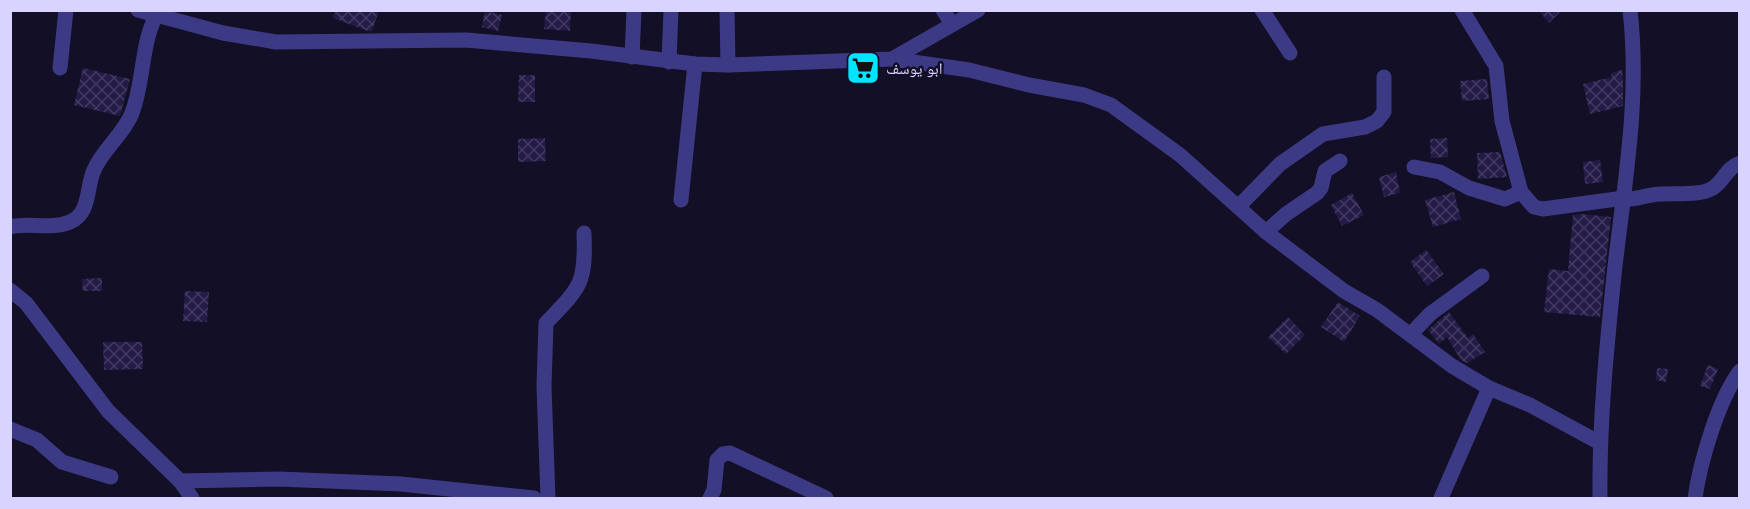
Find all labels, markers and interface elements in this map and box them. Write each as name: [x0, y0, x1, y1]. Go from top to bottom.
supermarket icon: ابو يوسف: [845, 50, 881, 86]
place label: ابو يوسف: [886, 58, 943, 78]

